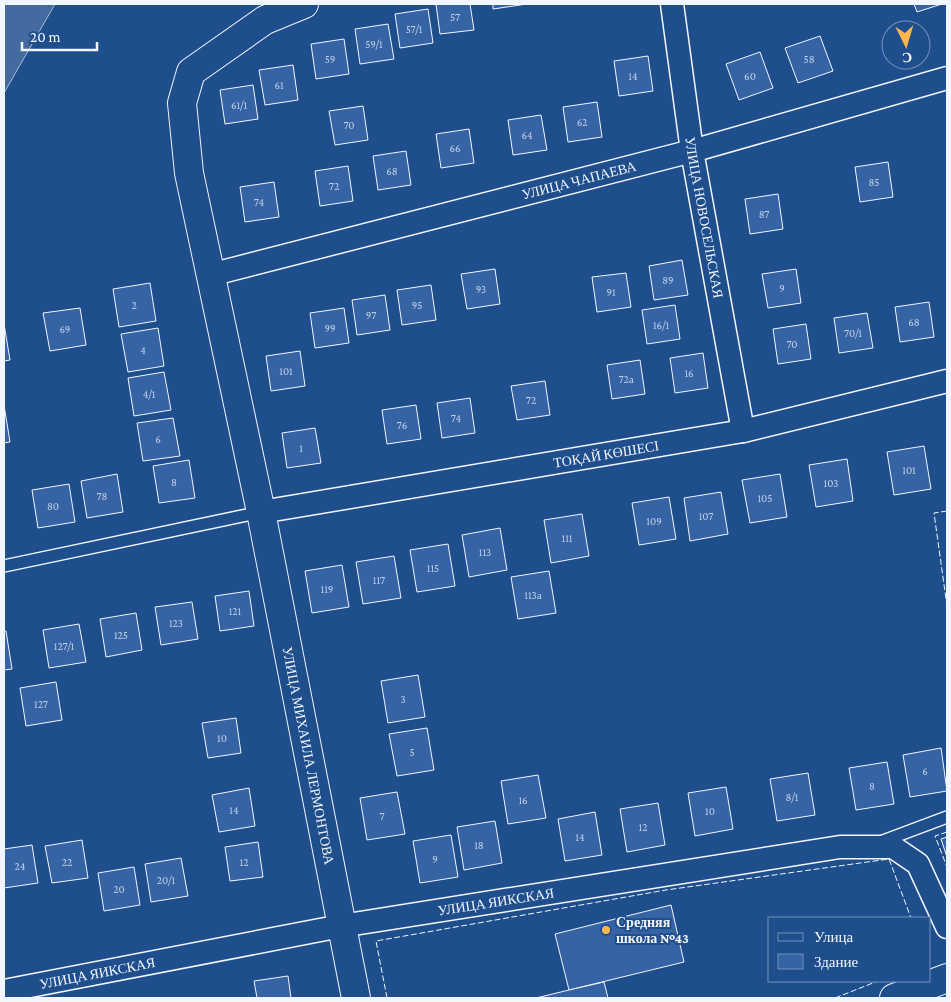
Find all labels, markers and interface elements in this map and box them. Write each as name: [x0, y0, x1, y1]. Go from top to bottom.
house number: 57: [450, 11, 460, 23]
scale bar: [22, 20, 98, 52]
north arrow: [881, 20, 931, 70]
house number: 57/1: [406, 23, 423, 35]
text: 20 m: [30, 29, 61, 45]
house number: 59/1: [365, 38, 383, 50]
text: С: [901, 50, 913, 66]
house number: 59: [325, 53, 335, 65]
house number: 58: [803, 53, 815, 65]
house number: 14: [628, 70, 638, 82]
house number: 60: [744, 70, 756, 82]
house number: 61: [274, 79, 284, 91]
house number: 61/1: [231, 99, 247, 111]
house number: 62: [577, 116, 587, 128]
house number: 70: [343, 119, 355, 131]
house number: 64: [521, 129, 533, 141]
street label: УЛИЦА НОВОСЕЛЬСКАЯ: [682, 136, 727, 300]
house number: 66: [449, 142, 461, 154]
street label: УЛИЦА ЧАПАЕВА: [520, 157, 639, 202]
house number: 68: [386, 165, 398, 177]
house number: 85: [869, 176, 879, 188]
house number: 72: [329, 180, 339, 192]
house number: 74: [254, 196, 265, 208]
house number: 87: [759, 208, 769, 220]
house number: 89: [662, 274, 674, 286]
house number: 9: [779, 282, 785, 294]
house number: 93: [476, 283, 486, 295]
house number: 91: [606, 286, 616, 298]
house number: 2: [131, 299, 137, 311]
house number: 95: [412, 299, 422, 311]
house number: 97: [366, 309, 376, 321]
house number: 68: [908, 316, 920, 328]
house number: 16/1: [653, 319, 669, 331]
house number: 99: [324, 322, 336, 334]
house number: 69: [60, 323, 70, 335]
house number: 70/1: [844, 327, 862, 339]
house number: 70: [786, 338, 798, 350]
house number: 4: [140, 344, 146, 356]
house number: 101: [279, 365, 293, 377]
house number: 16: [684, 367, 694, 379]
house number: 72а: [618, 373, 634, 385]
house number: 4/1: [143, 388, 156, 400]
house number: 72: [526, 394, 536, 406]
house number: 74: [451, 412, 462, 424]
house number: 76: [397, 419, 407, 431]
house number: 6: [155, 433, 161, 445]
street label: ТОҚАЙ КӨШЕСІ: [552, 437, 661, 471]
house number: 1: [299, 442, 303, 454]
house number: 101: [902, 464, 916, 476]
house number: 8: [171, 476, 177, 488]
house number: 103: [824, 477, 839, 489]
house number: 78: [97, 490, 108, 502]
house number: 105: [757, 492, 773, 504]
house number: 80: [47, 500, 59, 512]
house number: 107: [699, 510, 713, 522]
house number: 109: [646, 515, 662, 527]
house number: 111: [562, 532, 573, 544]
house number: 113: [479, 546, 491, 558]
house number: 115: [427, 562, 439, 574]
house number: 117: [373, 574, 385, 586]
house number: 119: [321, 583, 333, 595]
house number: 113а: [524, 589, 542, 601]
house number: 121: [229, 605, 242, 617]
house number: 123: [169, 617, 183, 629]
house number: 125: [114, 629, 128, 641]
house number: 127/1: [54, 640, 75, 652]
street label: УЛИЦА МИХАИЛА ЛЕРМОНТОВА: [280, 645, 338, 867]
house number: 3: [400, 693, 406, 705]
house number: 127: [34, 698, 48, 710]
house number: 10: [217, 732, 227, 744]
house number: 5: [409, 746, 415, 758]
house number: 6: [922, 765, 928, 777]
house number: 8: [869, 780, 875, 792]
house number: 8/1: [786, 791, 799, 803]
house number: 16: [518, 794, 528, 806]
house number: 14: [229, 804, 239, 816]
house number: 10: [705, 805, 715, 817]
house number: 7: [379, 810, 385, 822]
house number: 12: [639, 821, 647, 833]
house number: 14: [575, 831, 585, 843]
house number: 18: [474, 839, 484, 851]
house number: 9: [432, 853, 438, 865]
house number: 22: [62, 856, 72, 868]
house number: 12: [240, 856, 248, 868]
house number: 24: [15, 860, 26, 872]
house number: 20/1: [157, 874, 176, 886]
house number: 20: [113, 883, 125, 895]
street label: УЛИЦА ЯИКСКАЯ: [437, 884, 555, 919]
place label: Средняя школа №43: [616, 914, 689, 946]
legend: [768, 917, 931, 982]
marker: Средняя школа №43: [600, 924, 612, 936]
text: Улица: [814, 929, 853, 945]
street label: УЛИЦА ЯИКСКАЯ: [38, 954, 156, 992]
text: Здание: [814, 954, 858, 970]

